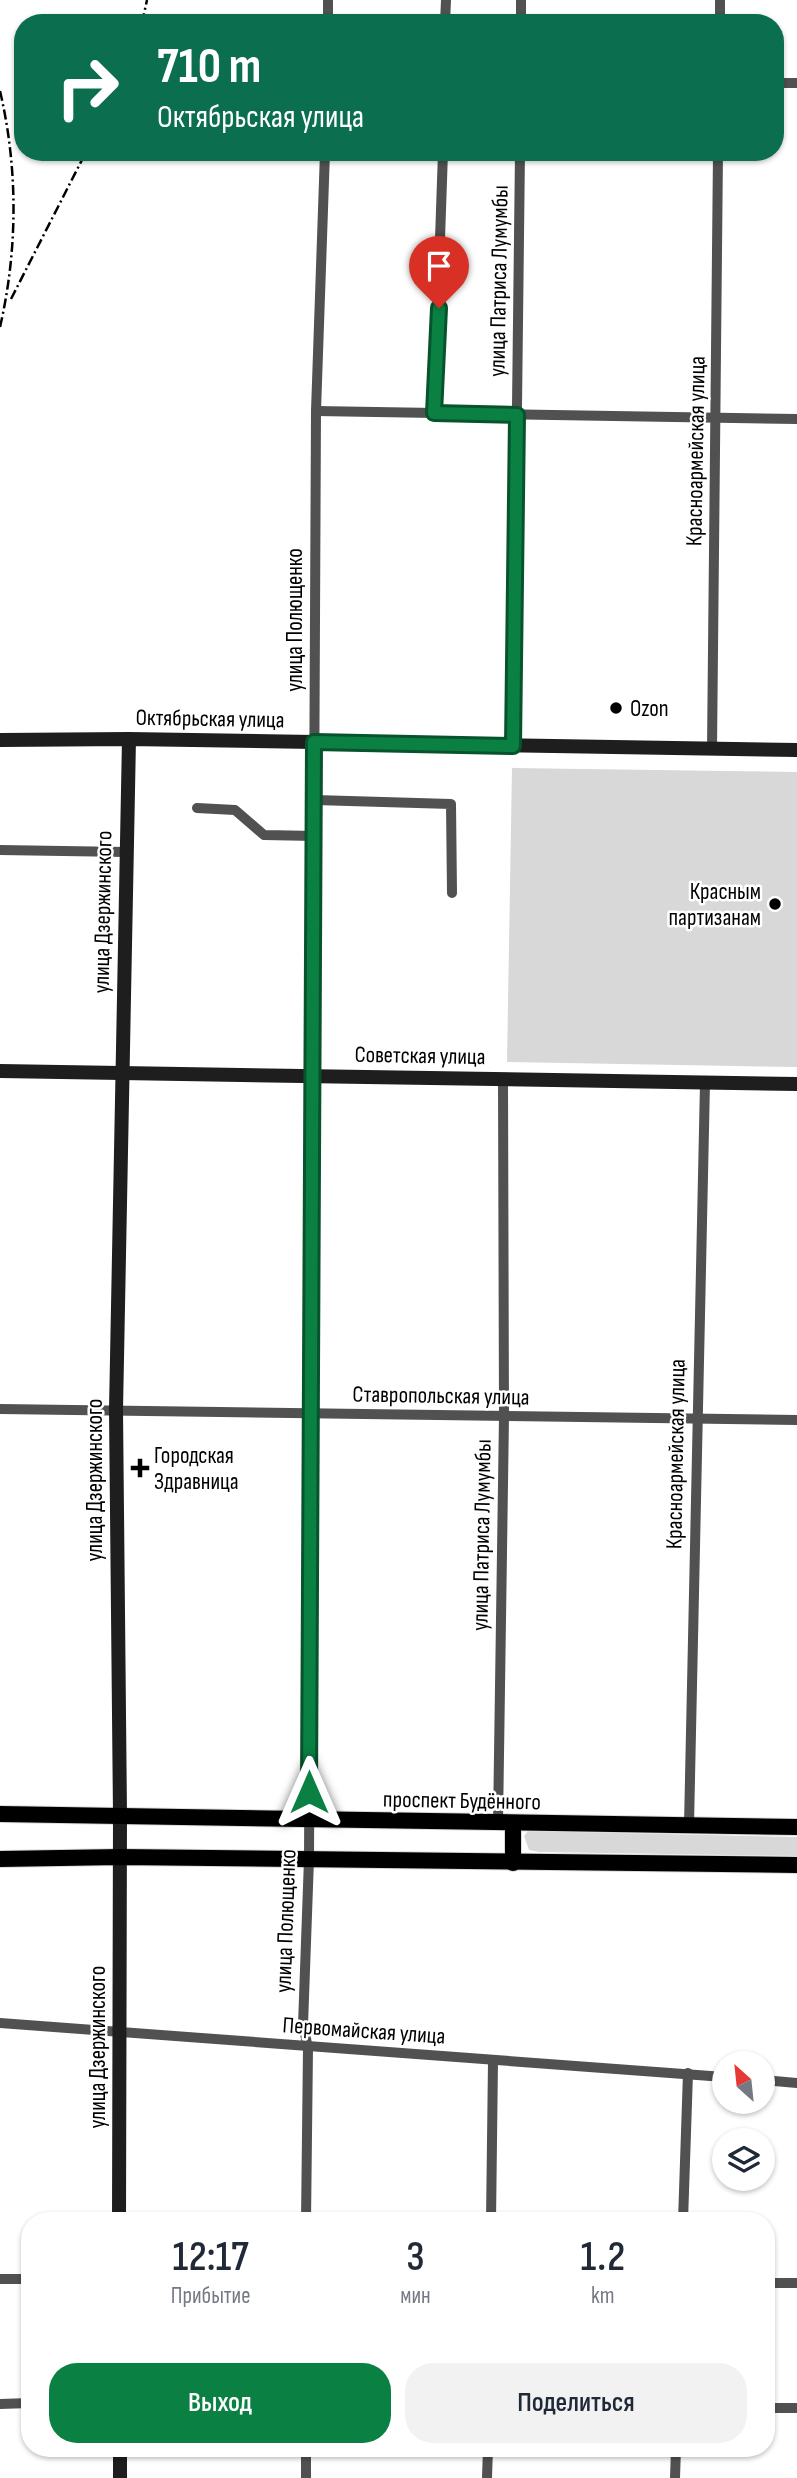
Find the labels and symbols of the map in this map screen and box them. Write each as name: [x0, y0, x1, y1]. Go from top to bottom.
street label: улица Патриса Лумумбы: [483, 185, 515, 377]
pin: [409, 236, 469, 308]
street label: Красноармейская улица: [680, 356, 712, 546]
street label: улица Полющенко: [281, 548, 309, 692]
place label: Ozon: [630, 695, 669, 723]
marker: Ozon: [608, 700, 624, 716]
street label: Октябрьская улица: [135, 704, 285, 734]
street label: улица Дзержинского: [88, 830, 118, 994]
place label: Красным партизанам: [668, 878, 761, 932]
marker: Красным партизанам: [767, 896, 783, 912]
street label: Советская улица: [354, 1041, 486, 1071]
street label: Красноармейская улица: [660, 1359, 692, 1549]
street label: Ставропольская улица: [352, 1380, 530, 1412]
street label: улица Дзержинского: [81, 1399, 109, 1561]
street label: улица Патриса Лумумбы: [466, 1439, 498, 1631]
place label: Городская Здравница: [154, 1442, 239, 1496]
marker: Городская Здравница: [132, 1460, 148, 1476]
position arrow: [272, 1755, 346, 1829]
street label: проспект Будённого: [383, 1786, 541, 1816]
street label: улица Полющенко: [270, 1849, 302, 1993]
street label: улица Дзержинского: [84, 1966, 112, 2128]
street label: Первомайская улица: [282, 2011, 446, 2051]
north arrow: [712, 2051, 775, 2114]

